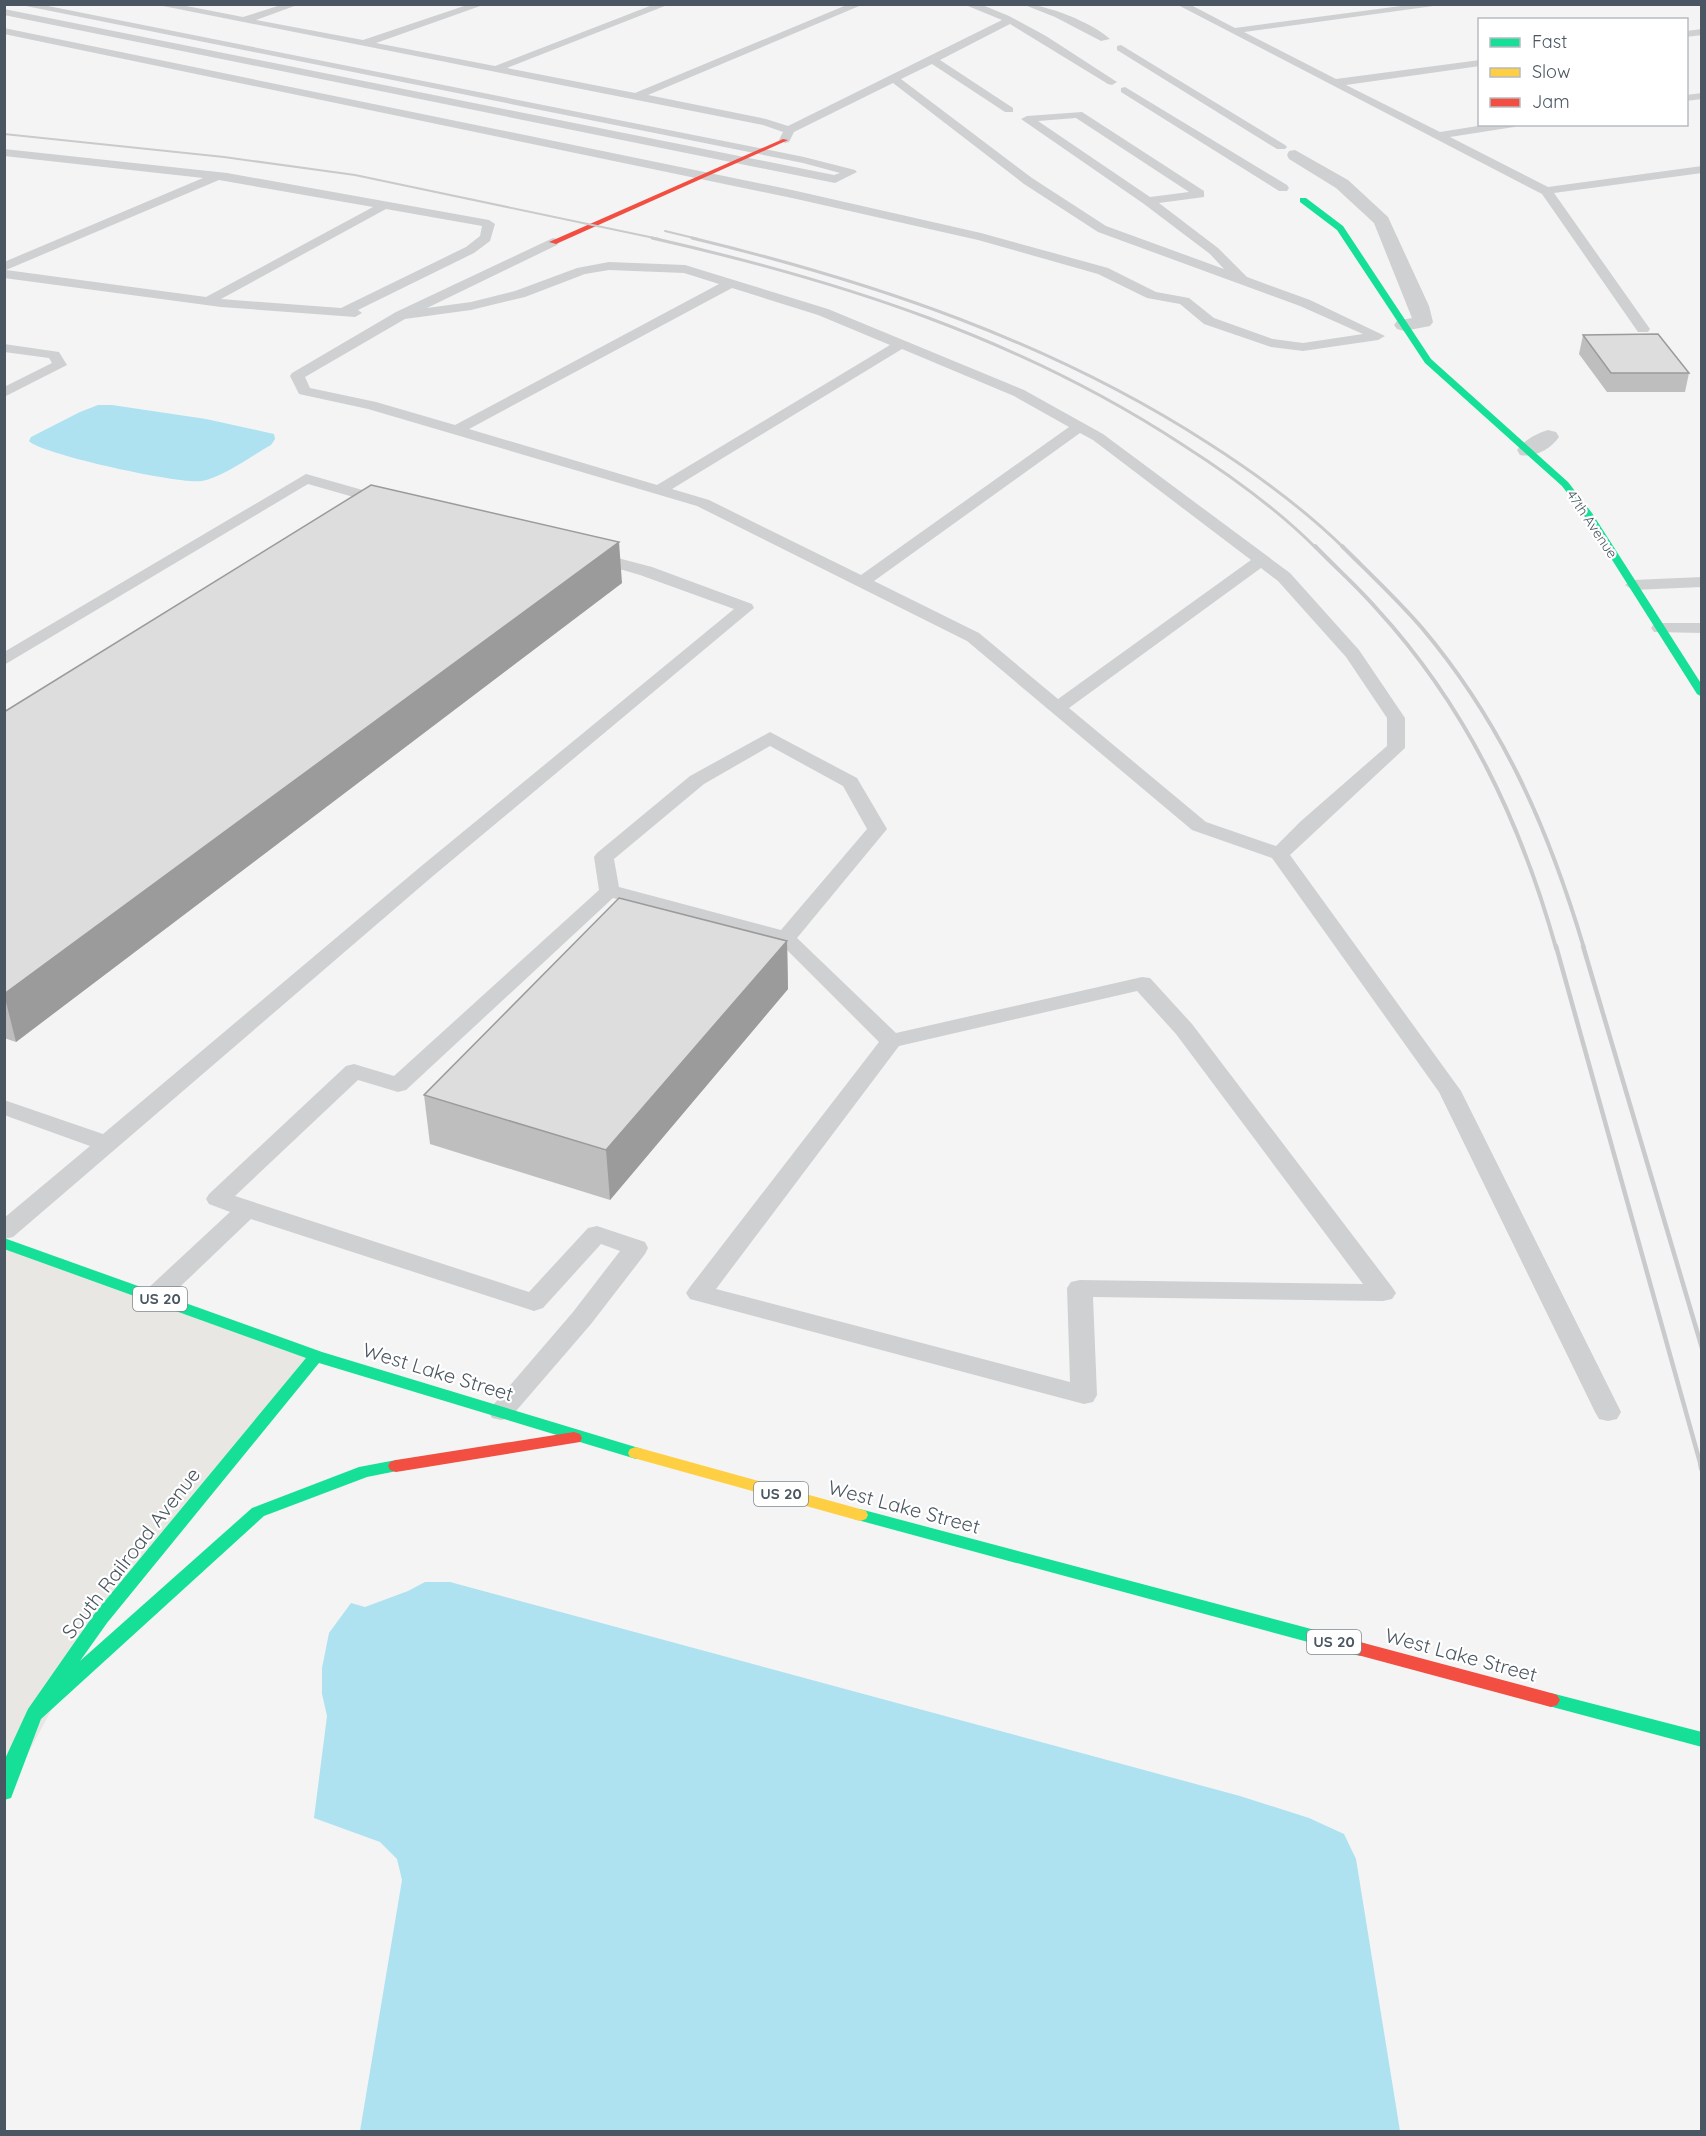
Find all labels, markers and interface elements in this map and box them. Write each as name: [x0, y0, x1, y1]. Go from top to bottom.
legend: [1478, 18, 1688, 126]
text: Fast: [1532, 30, 1567, 53]
text: Slow: [1532, 60, 1570, 83]
text: Jam: [1532, 90, 1570, 113]
street label: 47th Avenue: [1563, 486, 1621, 562]
road number: US 20: [133, 1287, 187, 1311]
street label: West Lake Street: [360, 1337, 517, 1406]
street label: South Railroad Avenue: [56, 1462, 205, 1643]
street label: West Lake Street: [825, 1474, 983, 1539]
road number: US 20: [754, 1482, 808, 1506]
street label: West Lake Street: [1382, 1622, 1540, 1687]
road number: US 20: [1307, 1630, 1361, 1654]

